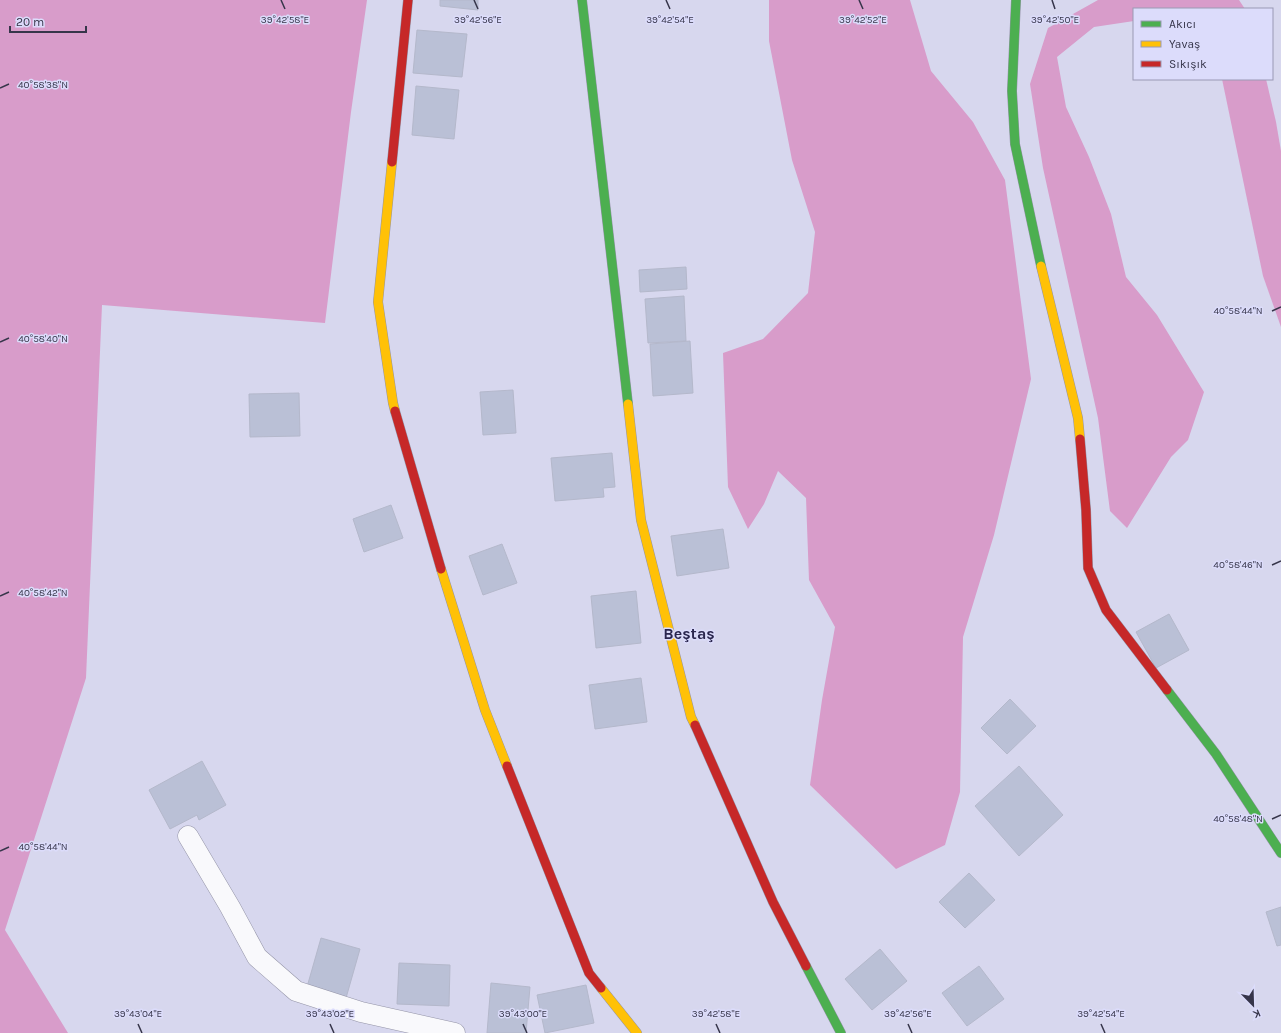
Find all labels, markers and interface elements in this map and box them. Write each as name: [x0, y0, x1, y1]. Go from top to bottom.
scale bar: [10, 8, 86, 34]
legend: [1133, 8, 1273, 80]
text: 39°42'58"E: [261, 14, 309, 26]
text: 39°42'56"E: [454, 14, 502, 26]
text: 39°42'54"E: [646, 14, 694, 26]
text: 39°42'52"E: [839, 14, 887, 26]
text: 39°42'50"E: [1031, 14, 1079, 26]
text: 20 m: [16, 15, 44, 29]
text: Akıcı: [1169, 17, 1196, 31]
text: Yavaş: [1169, 37, 1200, 51]
text: Sıkışık: [1169, 57, 1207, 71]
text: 40°58'38"N: [18, 79, 68, 91]
text: 40°58'44"N: [1213, 305, 1263, 317]
text: 40°58'40"N: [18, 333, 68, 345]
text: 40°58'46"N: [1213, 559, 1263, 571]
text: 40°58'42"N: [18, 587, 68, 599]
district label: Beştaş: [663, 624, 715, 643]
text: 40°58'48"N: [1213, 813, 1263, 825]
text: 40°58'44"N: [18, 841, 68, 853]
north arrow: [1233, 985, 1273, 1025]
text: K: [1250, 1006, 1263, 1021]
text: 39°43'04"E: [114, 1008, 162, 1020]
text: 39°43'02"E: [306, 1008, 354, 1020]
text: 39°43'00"E: [499, 1008, 547, 1020]
text: 39°42'58"E: [692, 1008, 740, 1020]
text: 39°42'56"E: [884, 1008, 932, 1020]
text: 39°42'54"E: [1077, 1008, 1125, 1020]

